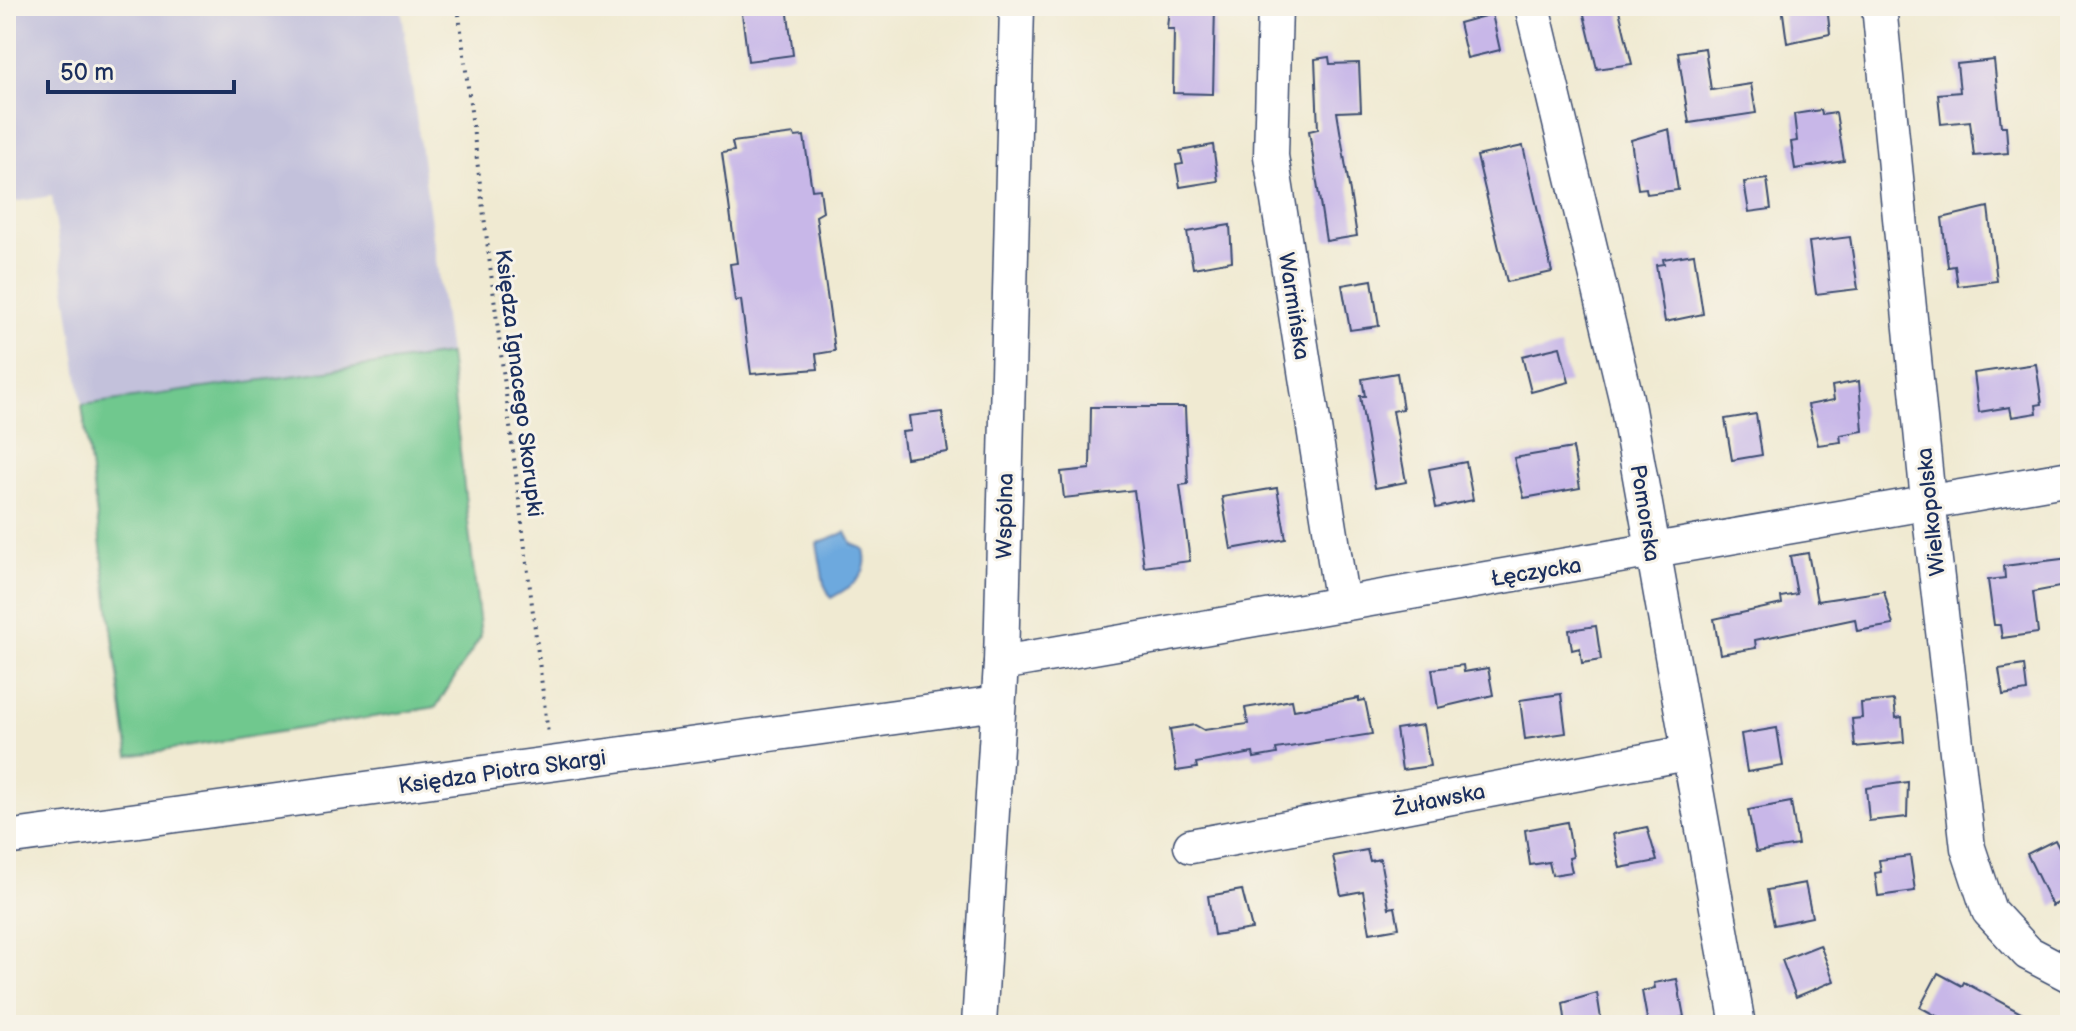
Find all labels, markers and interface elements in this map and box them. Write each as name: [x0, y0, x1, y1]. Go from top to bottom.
scale bar: [48, 44, 234, 94]
text: 50 m: [60, 58, 114, 87]
street label: Księdza Ignacego Skorupki: [489, 248, 548, 519]
street label: Warmińska: [1272, 251, 1315, 362]
street label: Wielkopolska: [1911, 446, 1952, 577]
street label: Pomorska: [1624, 463, 1666, 564]
street label: Wspólna: [991, 473, 1020, 559]
street label: Łęczycka: [1489, 552, 1583, 593]
street label: Księdza Piotra Skargi: [397, 745, 608, 800]
street label: Żuławska: [1390, 778, 1488, 823]

